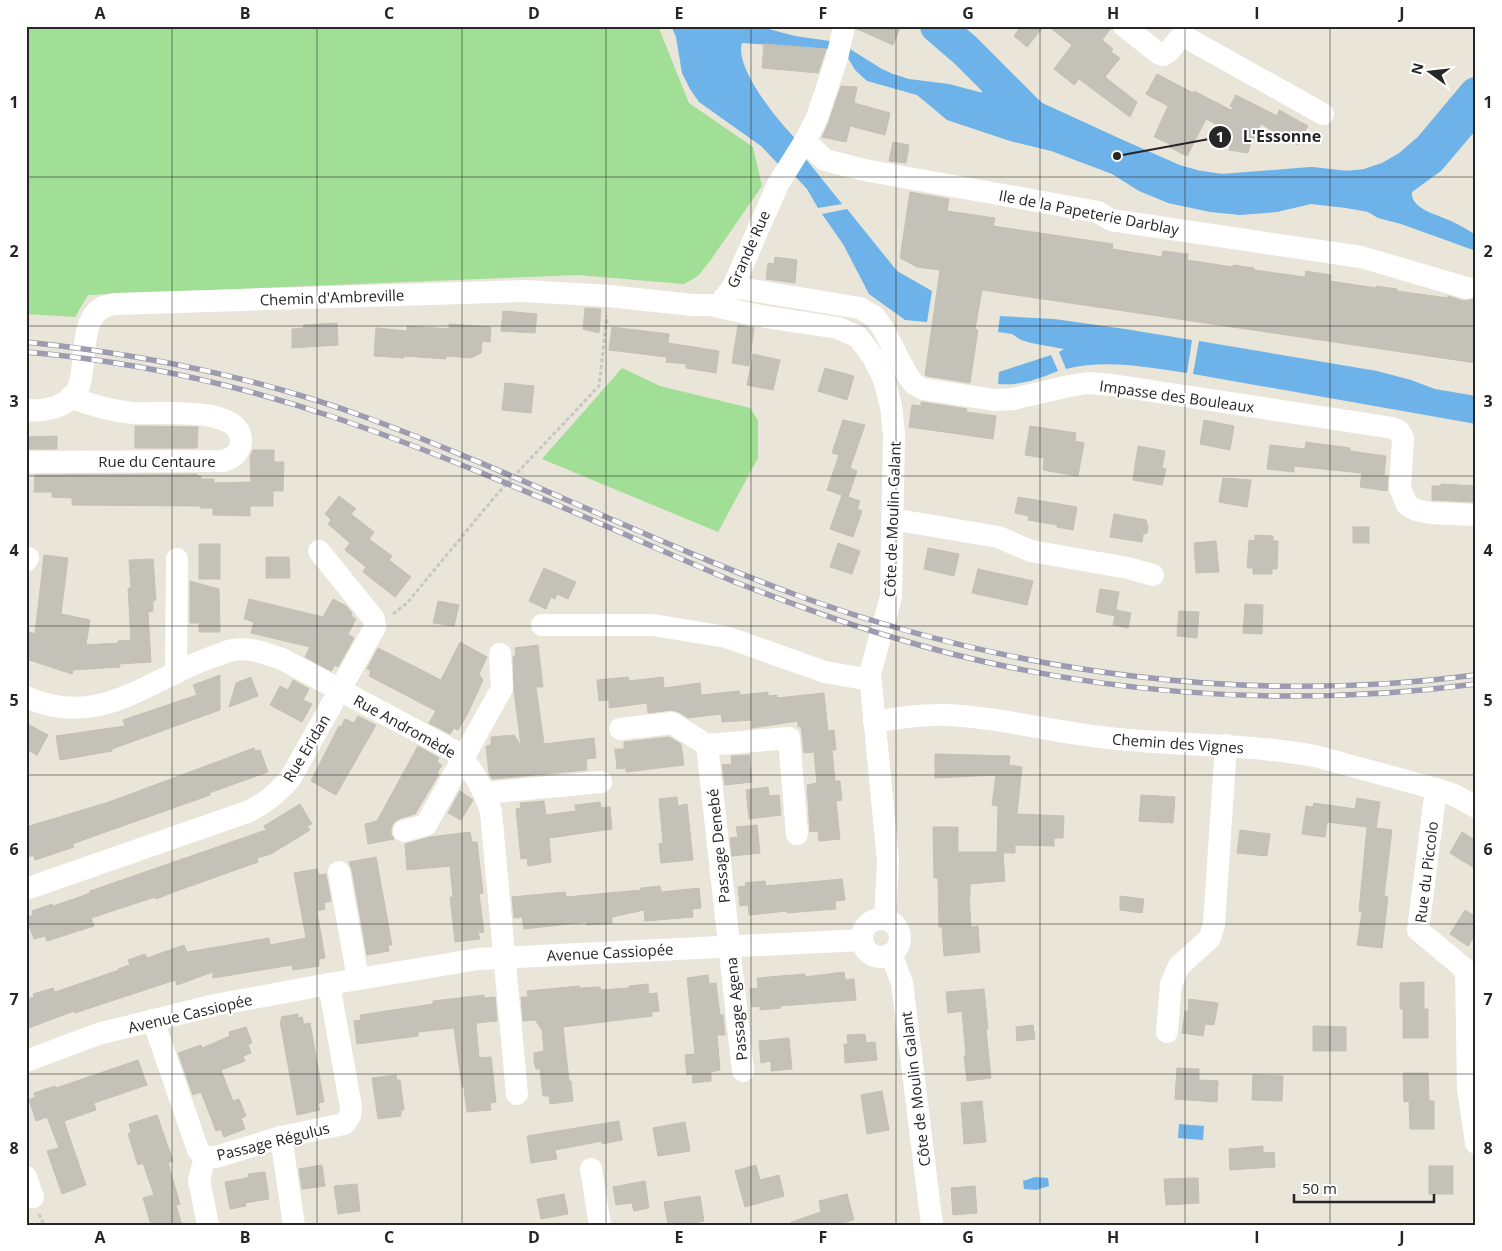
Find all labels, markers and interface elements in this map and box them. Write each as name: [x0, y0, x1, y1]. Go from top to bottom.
text: A: [94, 2, 106, 24]
text: B: [240, 2, 250, 24]
text: C: [384, 2, 394, 24]
text: D: [528, 2, 540, 24]
text: E: [675, 2, 684, 24]
text: F: [819, 2, 827, 24]
text: G: [962, 2, 974, 24]
text: H: [1107, 2, 1119, 24]
text: I: [1254, 2, 1260, 24]
text: J: [1397, 2, 1405, 24]
north arrow: [1404, 48, 1454, 98]
text: N: [1406, 61, 1428, 76]
text: 1: [9, 91, 19, 113]
text: 1: [1483, 91, 1493, 113]
callout: L'Essonne: [1207, 121, 1331, 152]
text: L'Essonne: [1243, 125, 1321, 147]
text: 1: [1216, 126, 1224, 146]
street label: Ile de la Papeterie Darblay: [997, 185, 1181, 239]
street label: Grande Rue: [722, 207, 774, 291]
text: 2: [9, 240, 19, 262]
text: 2: [1483, 240, 1493, 262]
street label: Chemin d'Ambreville: [259, 284, 405, 310]
street label: Impasse des Bouleaux: [1098, 375, 1256, 417]
text: 3: [9, 390, 19, 412]
text: 3: [1483, 390, 1493, 412]
street label: Côte de Moulin Galant: [879, 441, 905, 597]
street label: Rue du Centaure: [98, 451, 216, 471]
text: 4: [9, 539, 19, 561]
text: 4: [1483, 539, 1493, 561]
text: 5: [9, 689, 19, 711]
text: 5: [1483, 689, 1493, 711]
street label: Rue Andromède: [350, 690, 460, 762]
street label: Rue Eridan: [278, 710, 334, 786]
street label: Chemin des Vignes: [1111, 728, 1245, 758]
street label: Passage Denebé: [702, 788, 734, 904]
street label: Rue du Piccolo: [1410, 820, 1442, 924]
text: 6: [9, 838, 19, 860]
text: 6: [1483, 838, 1493, 860]
street label: Avenue Cassiopée: [546, 939, 674, 965]
street label: Passage Agena: [721, 956, 751, 1062]
text: 7: [9, 988, 19, 1010]
text: 7: [1483, 988, 1493, 1010]
street label: Avenue Cassiopée: [126, 989, 254, 1037]
street label: Côte de Moulin Galant: [896, 1010, 934, 1168]
street label: Passage Régulus: [214, 1117, 332, 1165]
text: 8: [9, 1137, 19, 1159]
text: 8: [1483, 1137, 1493, 1159]
scale bar: [1294, 1171, 1434, 1203]
text: 50 m: [1302, 1178, 1337, 1198]
text: A: [94, 1226, 106, 1248]
text: B: [240, 1226, 250, 1248]
text: C: [384, 1226, 394, 1248]
text: D: [528, 1226, 540, 1248]
text: E: [675, 1226, 684, 1248]
text: F: [819, 1226, 827, 1248]
text: G: [962, 1226, 974, 1248]
text: H: [1107, 1226, 1119, 1248]
text: I: [1254, 1226, 1260, 1248]
text: J: [1397, 1226, 1405, 1248]

